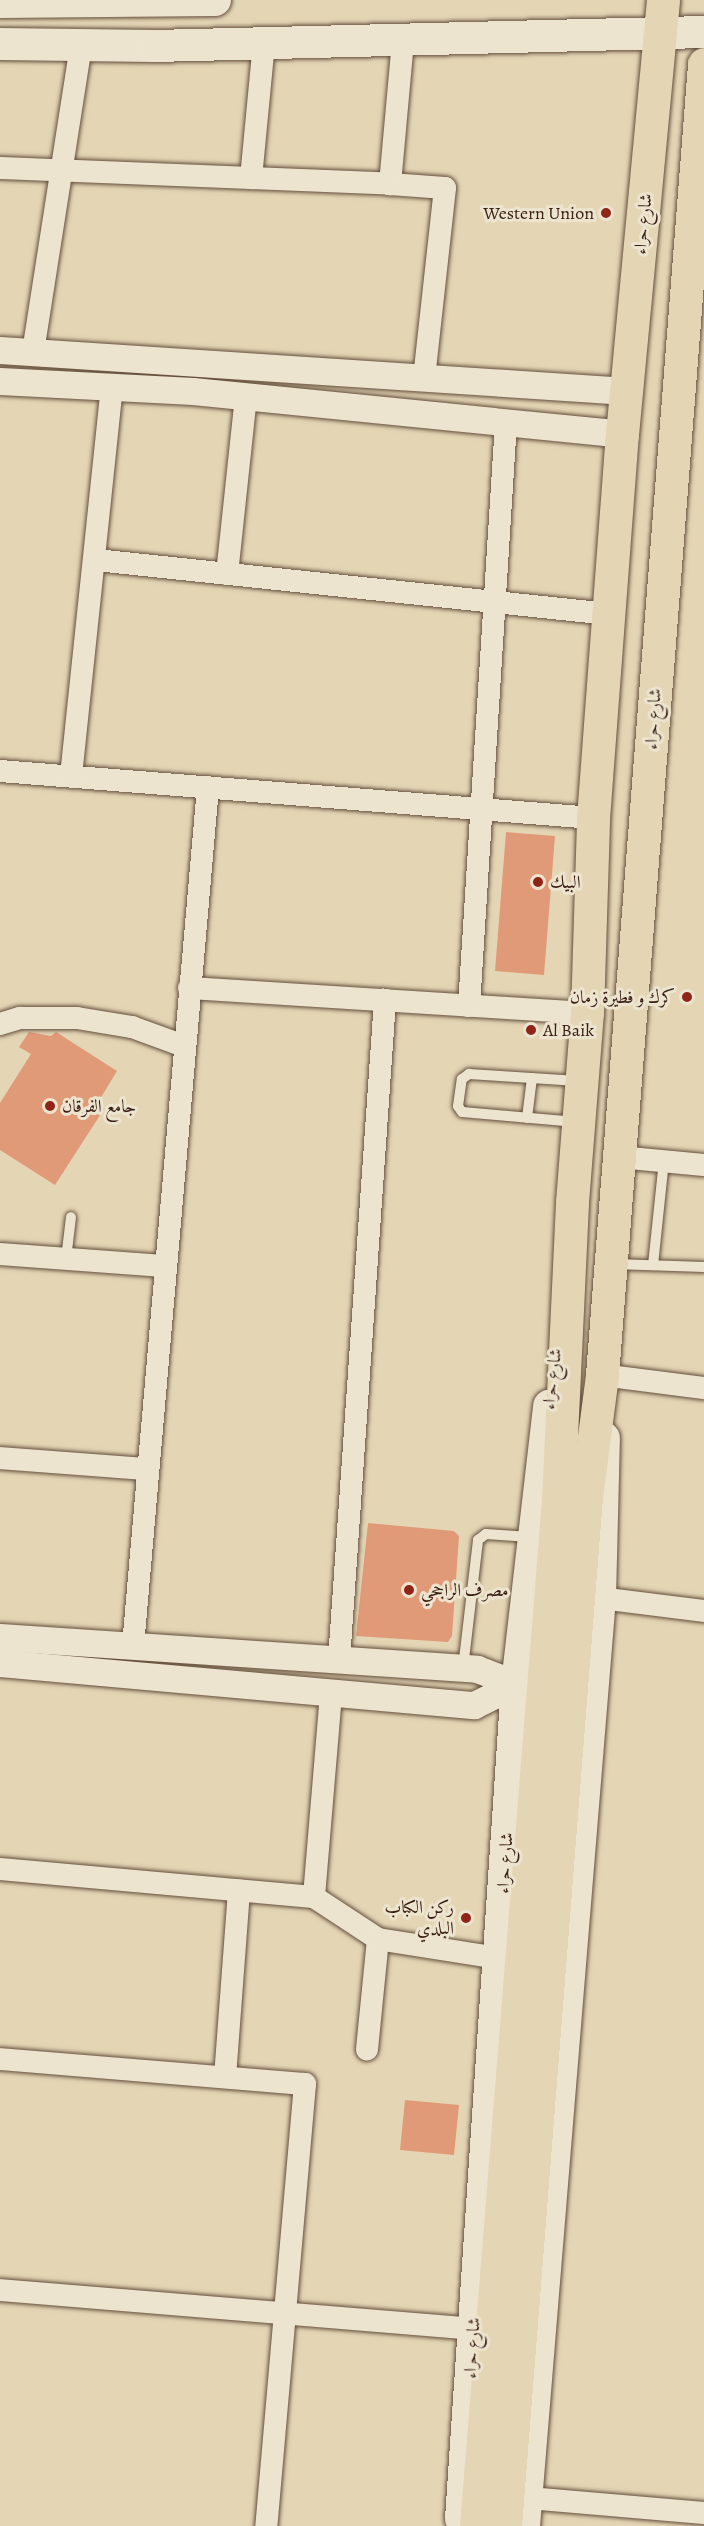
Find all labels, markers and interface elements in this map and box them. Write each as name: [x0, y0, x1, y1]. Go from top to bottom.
street label: شارع حراء: [629, 192, 657, 256]
place label: Western Union: [483, 202, 594, 224]
marker: Western Union: [599, 206, 613, 220]
street label: شارع حراء: [640, 688, 666, 750]
place label: البيك: [550, 871, 581, 893]
marker: البيك: [531, 875, 545, 889]
place label: كرك و فطيرة زمان: [570, 986, 675, 1008]
marker: كرك و فطيرة زمان: [680, 990, 694, 1004]
place label: Al Baik: [543, 1019, 594, 1041]
marker: Al Baik: [524, 1023, 538, 1037]
place label: جامع الفرقان: [62, 1095, 136, 1117]
marker: جامع الفرقان: [43, 1099, 57, 1113]
street label: شارع حراء: [538, 1347, 566, 1411]
place label: مصرف الراجحي: [421, 1579, 509, 1601]
marker: مصرف الراجحي: [402, 1583, 416, 1597]
street label: شارع حراء: [492, 1832, 518, 1894]
place label: ركن الكباب البلدي: [384, 1897, 454, 1940]
marker: ركن الكباب البلدي: [459, 1911, 473, 1925]
street label: شارع حراء: [459, 2317, 485, 2379]

